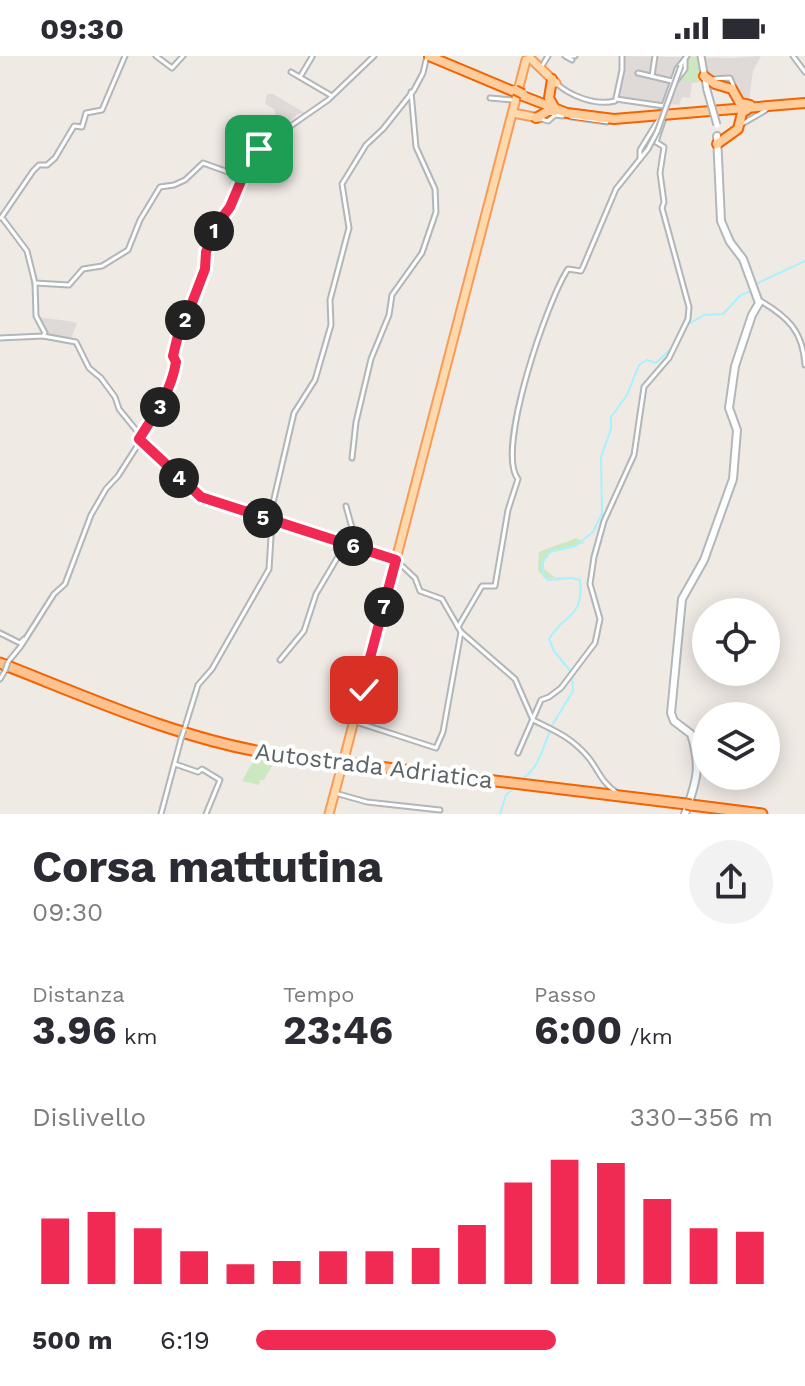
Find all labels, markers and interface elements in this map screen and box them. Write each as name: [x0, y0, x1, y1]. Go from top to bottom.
text: 09:30: [40, 11, 124, 46]
pin: [225, 115, 293, 183]
icon: arrive: [237, 127, 281, 171]
pin: 1: [194, 211, 234, 251]
text: 1: [209, 218, 219, 243]
pin: 2: [165, 300, 205, 340]
text: 2: [178, 307, 192, 332]
pin: 3: [140, 387, 180, 427]
text: 3: [153, 394, 167, 419]
pin: 4: [159, 458, 199, 498]
text: 4: [172, 465, 186, 490]
pin: 5: [243, 498, 283, 538]
text: 5: [257, 505, 269, 530]
pin: 6: [333, 526, 373, 566]
text: 6: [346, 533, 360, 558]
pin: 7: [364, 587, 404, 627]
text: 7: [377, 594, 391, 619]
map controls: [692, 598, 780, 790]
button: locate: [692, 598, 780, 686]
pin: [330, 656, 398, 724]
icon: check: [342, 668, 386, 712]
button: layers: [692, 702, 780, 790]
street label: Autostrada Adriatica: [254, 738, 494, 794]
button: share: [689, 840, 773, 924]
text: Corsa mattutina: [32, 841, 383, 893]
text: 09:30: [32, 897, 103, 927]
text: Distanza: [32, 982, 125, 1007]
text: Tempo: [283, 982, 355, 1007]
text: Passo: [534, 982, 596, 1007]
text: 3.96: [32, 1007, 117, 1054]
text: 23:46: [283, 1007, 393, 1054]
text: 6:00: [534, 1007, 622, 1054]
text: km: [117, 1024, 158, 1049]
text: /km: [622, 1024, 673, 1049]
text: Dislivello: [32, 1102, 146, 1132]
text: 330–356 m: [630, 1102, 773, 1132]
text: 500 m: [32, 1325, 113, 1355]
text: 6:19: [160, 1325, 210, 1355]

